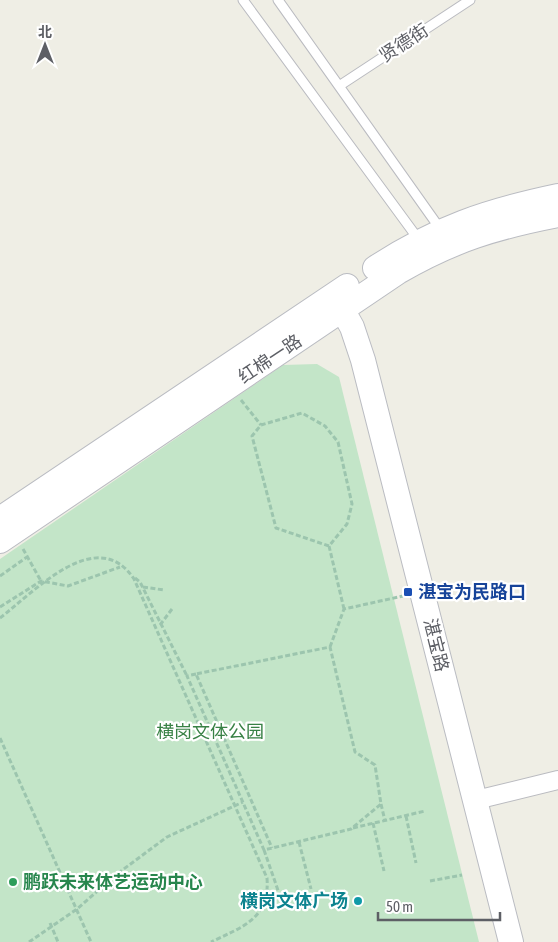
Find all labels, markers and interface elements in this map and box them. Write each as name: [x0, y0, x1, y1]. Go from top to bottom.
street label: 贤德街: [375, 19, 432, 66]
north arrow: [20, 20, 70, 70]
text: 北: [38, 24, 52, 40]
street label: 红棉一路: [234, 330, 305, 387]
place label: 湛宝为民路口: [418, 581, 526, 602]
marker: 湛宝为民路口: [402, 586, 414, 598]
street label: 湛宝路: [420, 616, 453, 674]
park label: 横岗文体公园: [156, 721, 264, 742]
place label: 鹏跃未来体艺运动中心: [23, 871, 203, 892]
marker: 鹏跃未来体艺运动中心: [7, 876, 19, 888]
place label: 横岗文体广场: [240, 890, 348, 911]
scale bar: [378, 890, 500, 922]
marker: 横岗文体广场: [352, 895, 364, 907]
text: 50 m: [386, 898, 413, 915]

